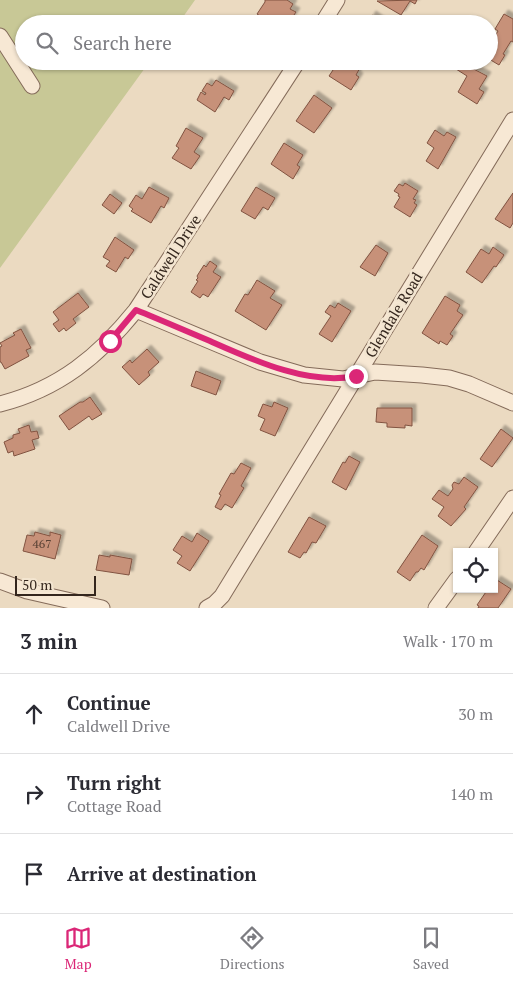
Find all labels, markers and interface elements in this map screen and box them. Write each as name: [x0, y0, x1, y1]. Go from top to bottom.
search box: [15, 15, 498, 70]
icon: search: [33, 29, 61, 57]
text: Search here: [73, 30, 172, 55]
street label: Caldwell Drive: [135, 210, 205, 302]
street label: Glendale Road: [360, 268, 427, 361]
route start: [99, 330, 122, 353]
route end: [345, 365, 368, 388]
house number: 467: [32, 536, 52, 551]
map controls: [453, 548, 498, 593]
button: locate: [453, 548, 498, 593]
scale bar: [15, 573, 96, 596]
text: 50 m: [22, 575, 52, 594]
text: 3 min: [20, 627, 77, 655]
text: Walk · 170 m: [403, 630, 493, 652]
text: Continue: [67, 690, 151, 715]
icon: ahead: [20, 700, 48, 728]
text: 30 m: [458, 703, 493, 725]
text: Caldwell Drive: [67, 715, 170, 737]
text: Turn right: [67, 770, 161, 795]
icon: right: [20, 780, 48, 808]
text: 140 m: [450, 783, 493, 805]
text: Cottage Road: [67, 795, 162, 817]
icon: arrive: [20, 860, 48, 888]
text: Arrive at destination: [67, 861, 256, 886]
tab: Map: [64, 924, 92, 973]
tab: Directions: [220, 924, 285, 973]
tab: Saved: [413, 924, 449, 973]

